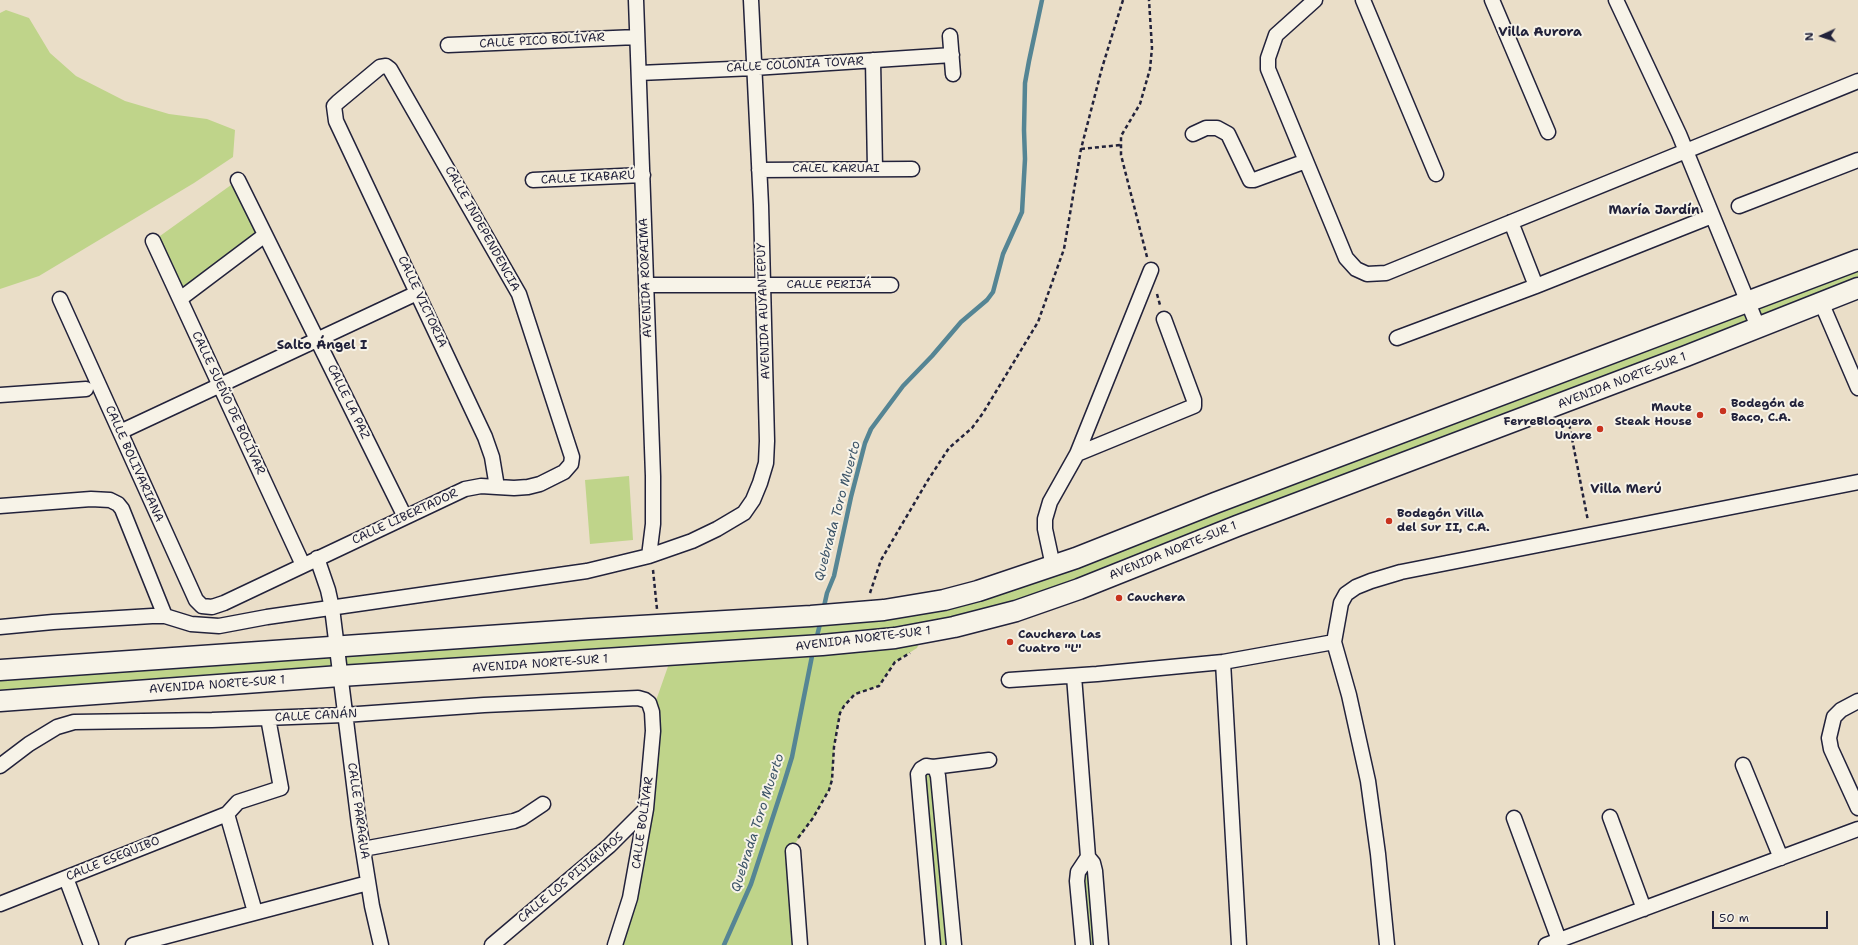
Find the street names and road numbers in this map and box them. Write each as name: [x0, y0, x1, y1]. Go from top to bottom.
street label: CALLE PICO BOLÍVAR: [479, 31, 605, 51]
street label: CALLE COLONIA TOVAR: [726, 54, 864, 76]
street label: CALEL KARUAI: [792, 162, 880, 176]
street label: CALLE INDEPENDENCIA: [442, 164, 522, 294]
street label: CALLE IKABARÚ: [540, 168, 636, 188]
street label: AVENIDA RORAIMA: [637, 218, 655, 338]
street label: AVENIDA AUYANTEPUY: [754, 242, 774, 380]
street label: CALLE VICTORIA: [394, 254, 450, 350]
street label: CALLE PERIJÁ: [786, 278, 872, 292]
street label: CALLE SUEÑO DE BOLÍVAR: [188, 329, 268, 477]
street label: AVENIDA NORTE-SUR 1: [1556, 350, 1688, 412]
street label: CALLE LA PAZ: [324, 362, 372, 442]
street label: CALLE BOLIVARIANA: [102, 404, 166, 524]
street label: CALLE LIBERTADOR: [350, 486, 460, 548]
street label: AVENIDA NORTE-SUR 1: [1107, 519, 1239, 583]
street label: AVENIDA NORTE-SUR 1: [794, 624, 932, 654]
street label: AVENIDA NORTE-SUR 1: [471, 652, 609, 676]
street label: AVENIDA NORTE-SUR 1: [148, 673, 286, 697]
street label: CALLE CANÁN: [274, 707, 358, 725]
street label: CALLE PARAGUA: [344, 762, 372, 860]
street label: CALLE BOLÍVAR: [629, 776, 657, 870]
street label: CALLE LOS PIJIGUAOS: [515, 830, 627, 926]
street label: CALLE ESEQUIBO: [64, 834, 162, 884]

